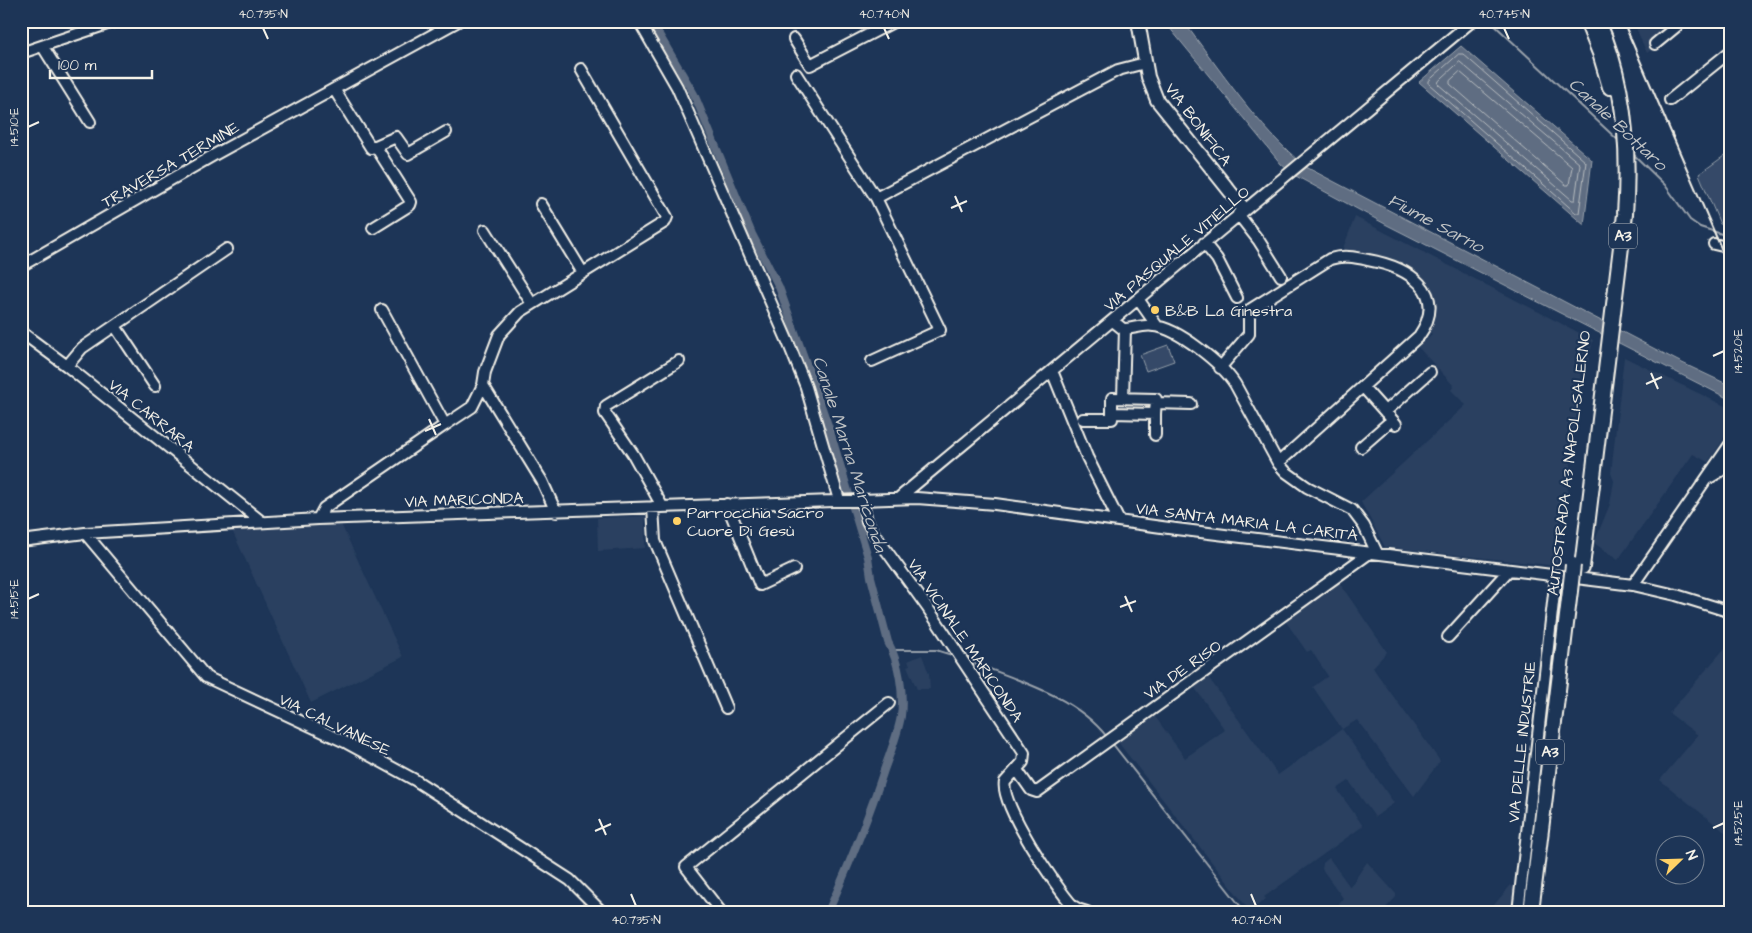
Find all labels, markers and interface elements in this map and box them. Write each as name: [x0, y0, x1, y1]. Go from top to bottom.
text: 40.735°N: [238, 6, 288, 23]
text: 40.740°N: [859, 6, 910, 23]
text: 40.745°N: [1478, 6, 1530, 23]
scale bar: [50, 48, 152, 80]
text: 100 m: [58, 55, 97, 76]
water label: Canale Bottaro: [1563, 72, 1674, 178]
street label: VIA BONIFICA: [1160, 79, 1237, 171]
text: 14.510°E: [6, 108, 23, 146]
street label: TRAVERSA TERMINE: [98, 116, 244, 213]
street label: VIA PASQUALE VITIELLO: [1099, 181, 1255, 317]
water label: Fiume Sarno: [1384, 188, 1490, 260]
road number: A3: [1609, 224, 1637, 248]
place label: B&B La Ginestra: [1165, 300, 1292, 322]
marker: B&B La Ginestra: [1149, 304, 1161, 316]
street label: AUTOSTRADA A3 NAPOLI-SALERNO: [1542, 329, 1596, 597]
text: 14.520°E: [1730, 329, 1747, 373]
water label: Canale Marna Mariconda: [806, 353, 893, 556]
street label: VIA CARRARA: [103, 374, 199, 457]
street label: VIA MARICONDA: [404, 487, 524, 513]
street label: VIA SANTA MARIA LA CARITÀ: [1135, 497, 1359, 547]
place label: Parrocchia Sacro Cuore Di Gesù: [687, 502, 824, 542]
marker: Parrocchia Sacro Cuore Di Gesù: [671, 515, 683, 527]
street label: VIA VICINALE MARICONDA: [902, 555, 1028, 727]
text: 14.515°E: [6, 579, 23, 619]
street label: VIA DE RISO: [1139, 635, 1226, 705]
street label: VIA DELLE INDUSTRIE: [1503, 660, 1541, 824]
street label: VIA CALVANESE: [275, 688, 394, 762]
road number: A3: [1536, 740, 1564, 764]
text: 14.525°E: [1730, 801, 1747, 846]
north arrow: [1654, 836, 1704, 886]
text: N: [1680, 847, 1702, 863]
text: 40.735°N: [611, 912, 661, 929]
text: 40.740°N: [1231, 912, 1282, 929]

